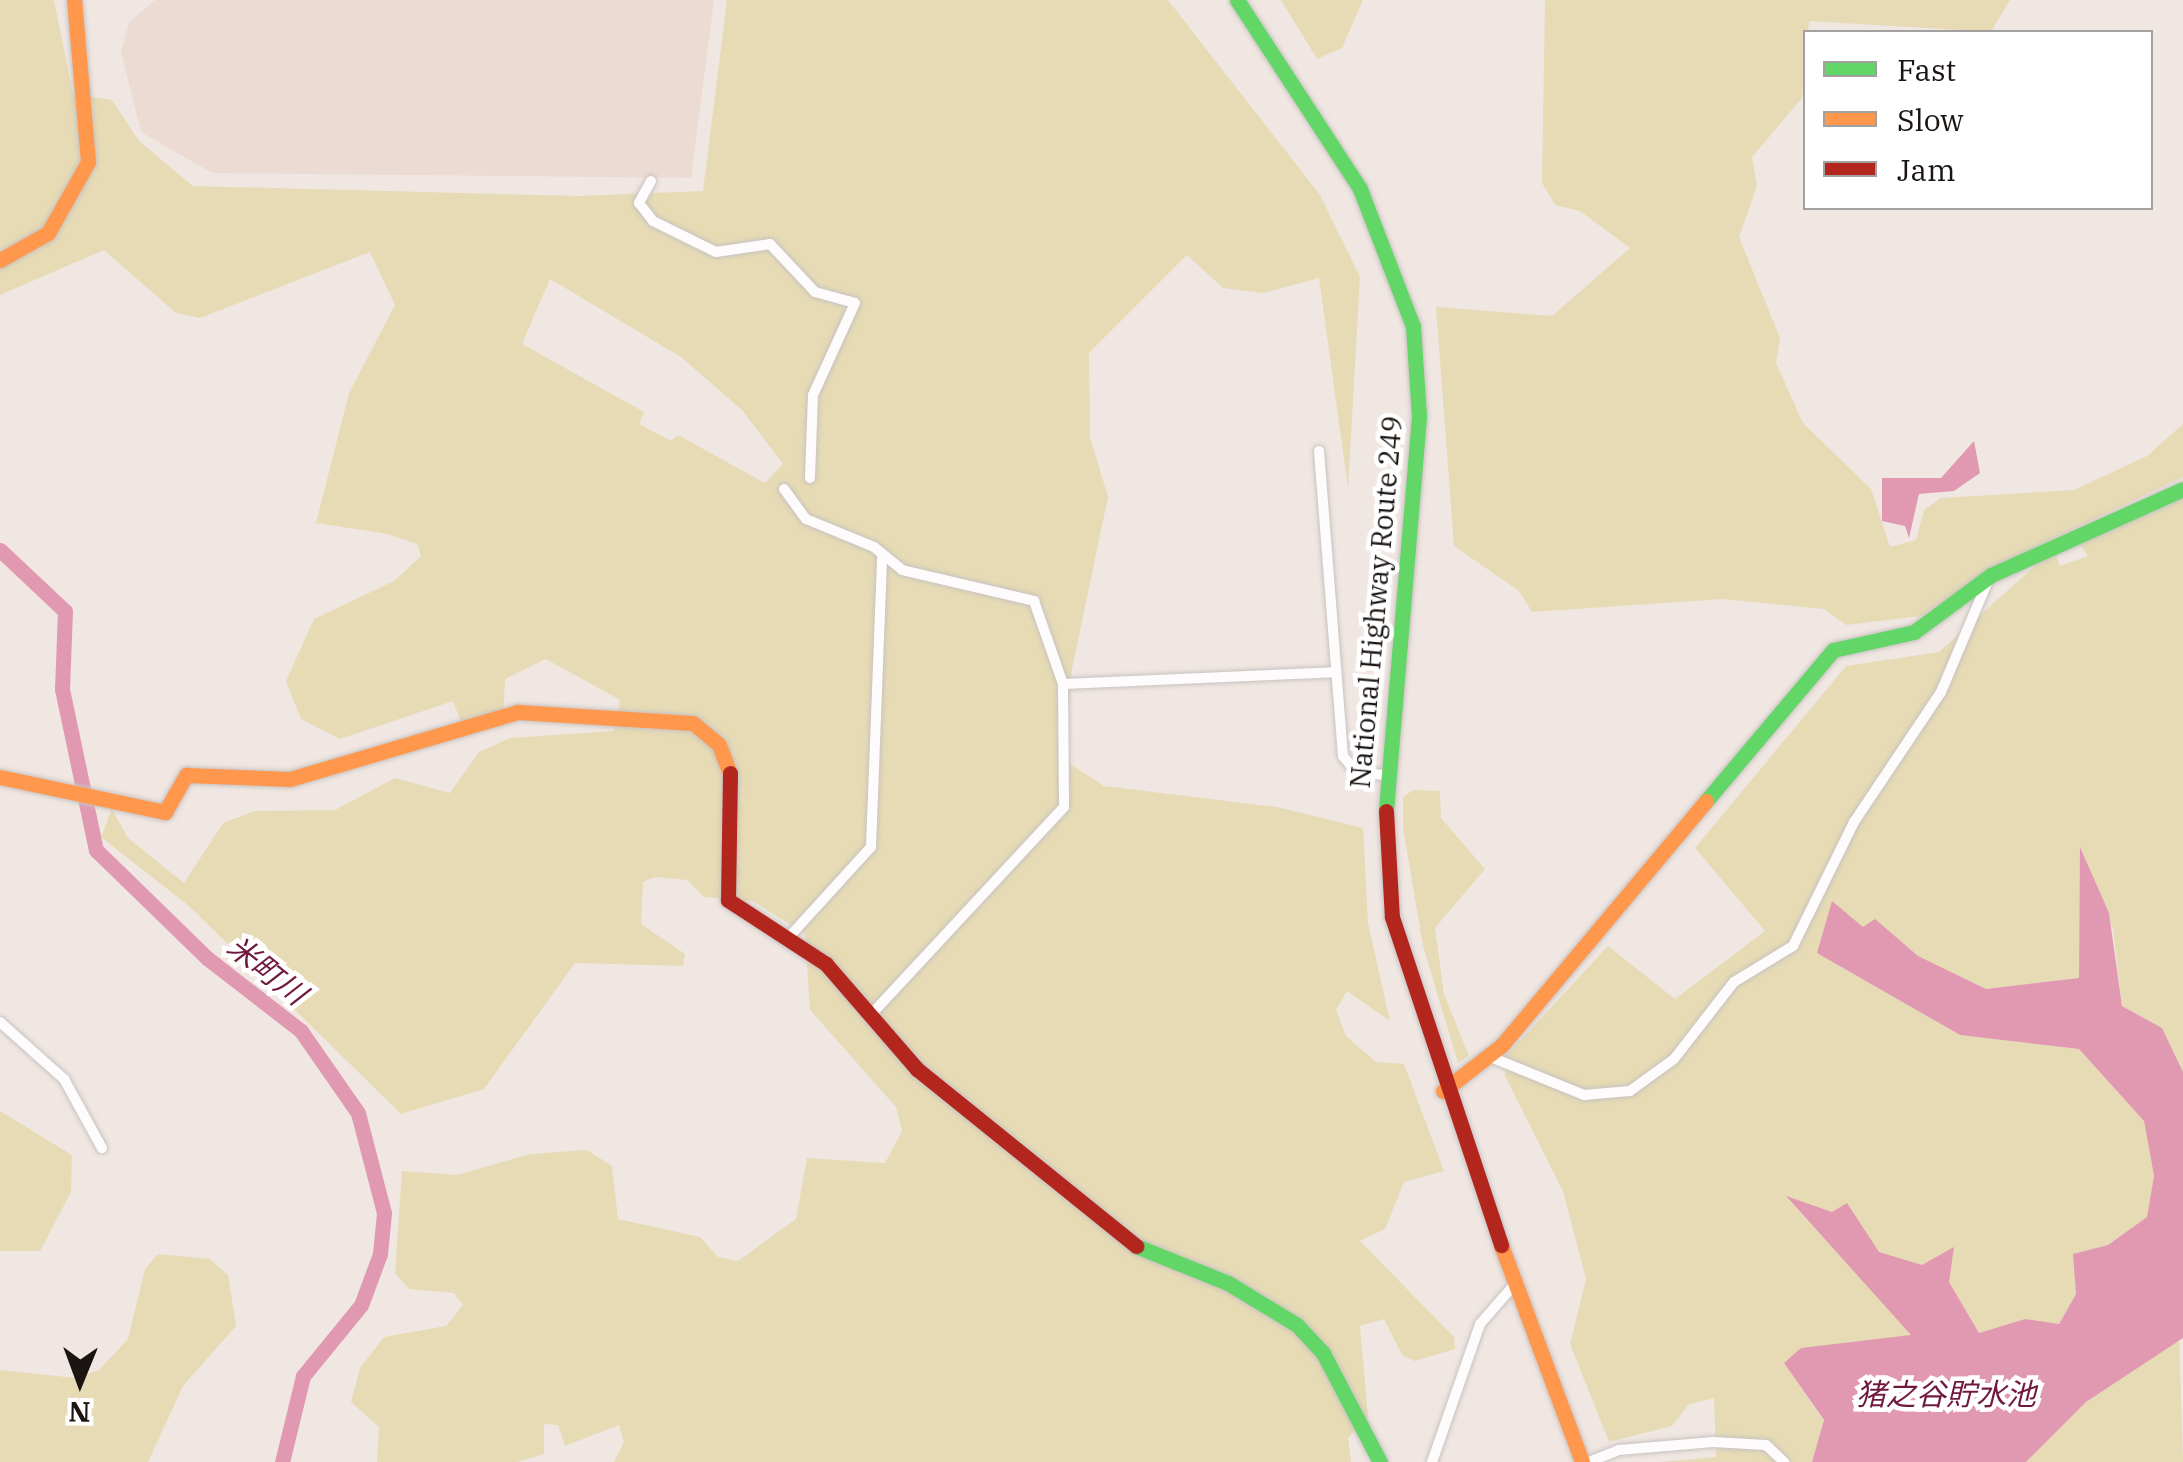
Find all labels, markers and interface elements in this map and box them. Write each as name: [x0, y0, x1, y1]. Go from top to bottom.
legend: [1803, 30, 2153, 210]
text: Fast: [1897, 50, 1956, 89]
text: Slow: [1897, 100, 1964, 139]
text: Jam: [1897, 150, 1956, 189]
street label: National Highway Route 249: [1343, 414, 1409, 790]
water label: 米町川: [220, 928, 314, 1012]
north arrow: [30, 1332, 130, 1432]
water label: 猪之谷貯水池: [1856, 1376, 2036, 1412]
text: N: [68, 1394, 91, 1431]

